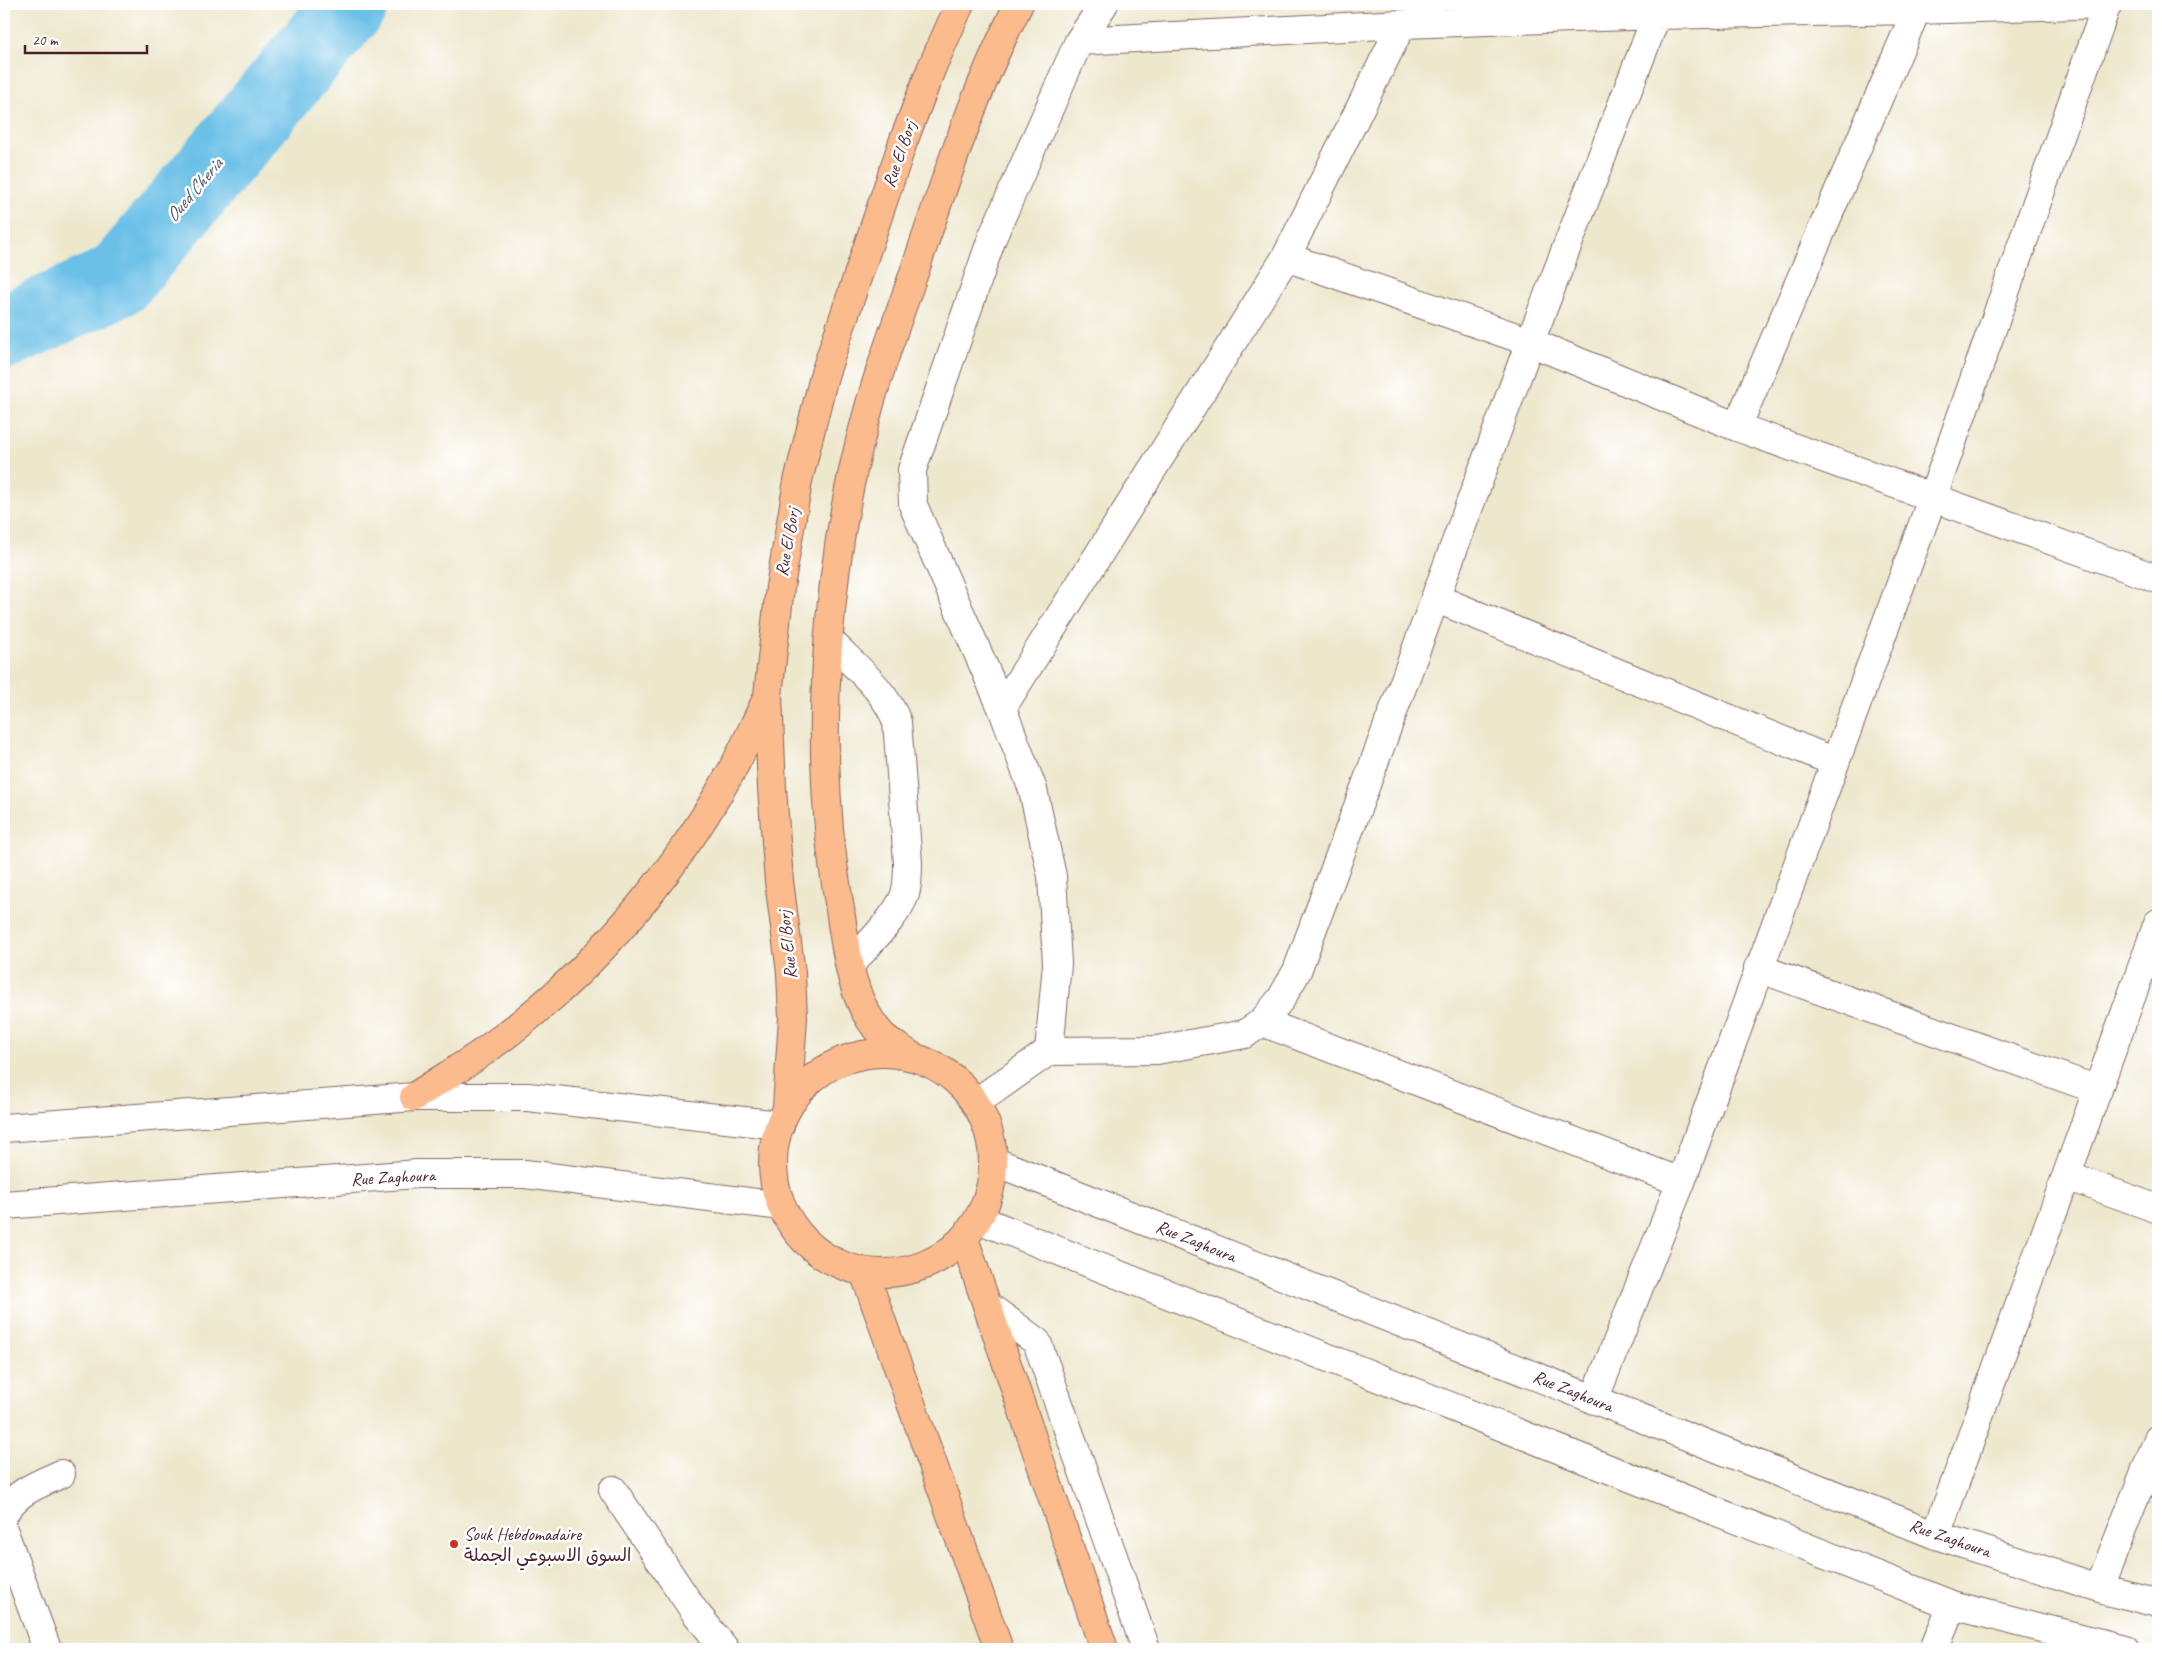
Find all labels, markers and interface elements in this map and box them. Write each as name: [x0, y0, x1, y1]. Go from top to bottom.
scale bar: [25, 22, 148, 54]
text: 20 m: [32, 31, 59, 50]
street label: Rue El Borj: [877, 116, 921, 190]
water label: Oued Cheria: [160, 151, 229, 227]
street label: Rue El Borj: [770, 504, 804, 578]
street label: Rue El Borj: [772, 907, 802, 980]
street label: Rue Zaghoura: [350, 1164, 437, 1190]
street label: Rue Zaghoura: [1153, 1215, 1241, 1268]
street label: Rue Zaghoura: [1530, 1365, 1618, 1418]
street label: Rue Zaghoura: [1907, 1514, 1995, 1563]
place label: Souk Hebdomadaire السوق الاسبوعي الجملة: [464, 1523, 631, 1571]
marker: Souk Hebdomadaire السوق الاسبوعي الجملة: [448, 1538, 460, 1550]

